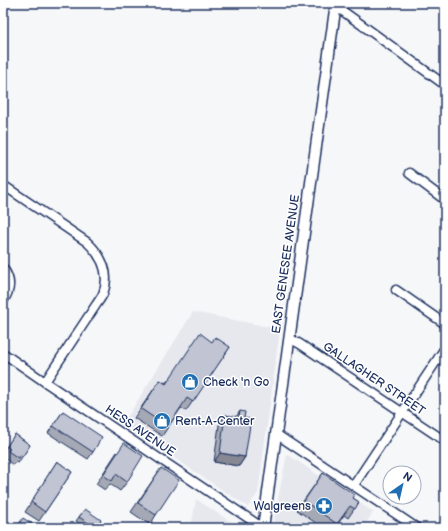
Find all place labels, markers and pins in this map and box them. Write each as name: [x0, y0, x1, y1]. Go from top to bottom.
shop icon: Check 'n Go: [180, 372, 200, 392]
place label: Check 'n Go: [203, 375, 269, 390]
shop icon: Rent-A-Center: [152, 411, 172, 431]
place label: Rent-A-Center: [175, 414, 255, 429]
pharmacy icon: Walgreens: [314, 496, 334, 516]
place label: Walgreens: [253, 499, 311, 514]

